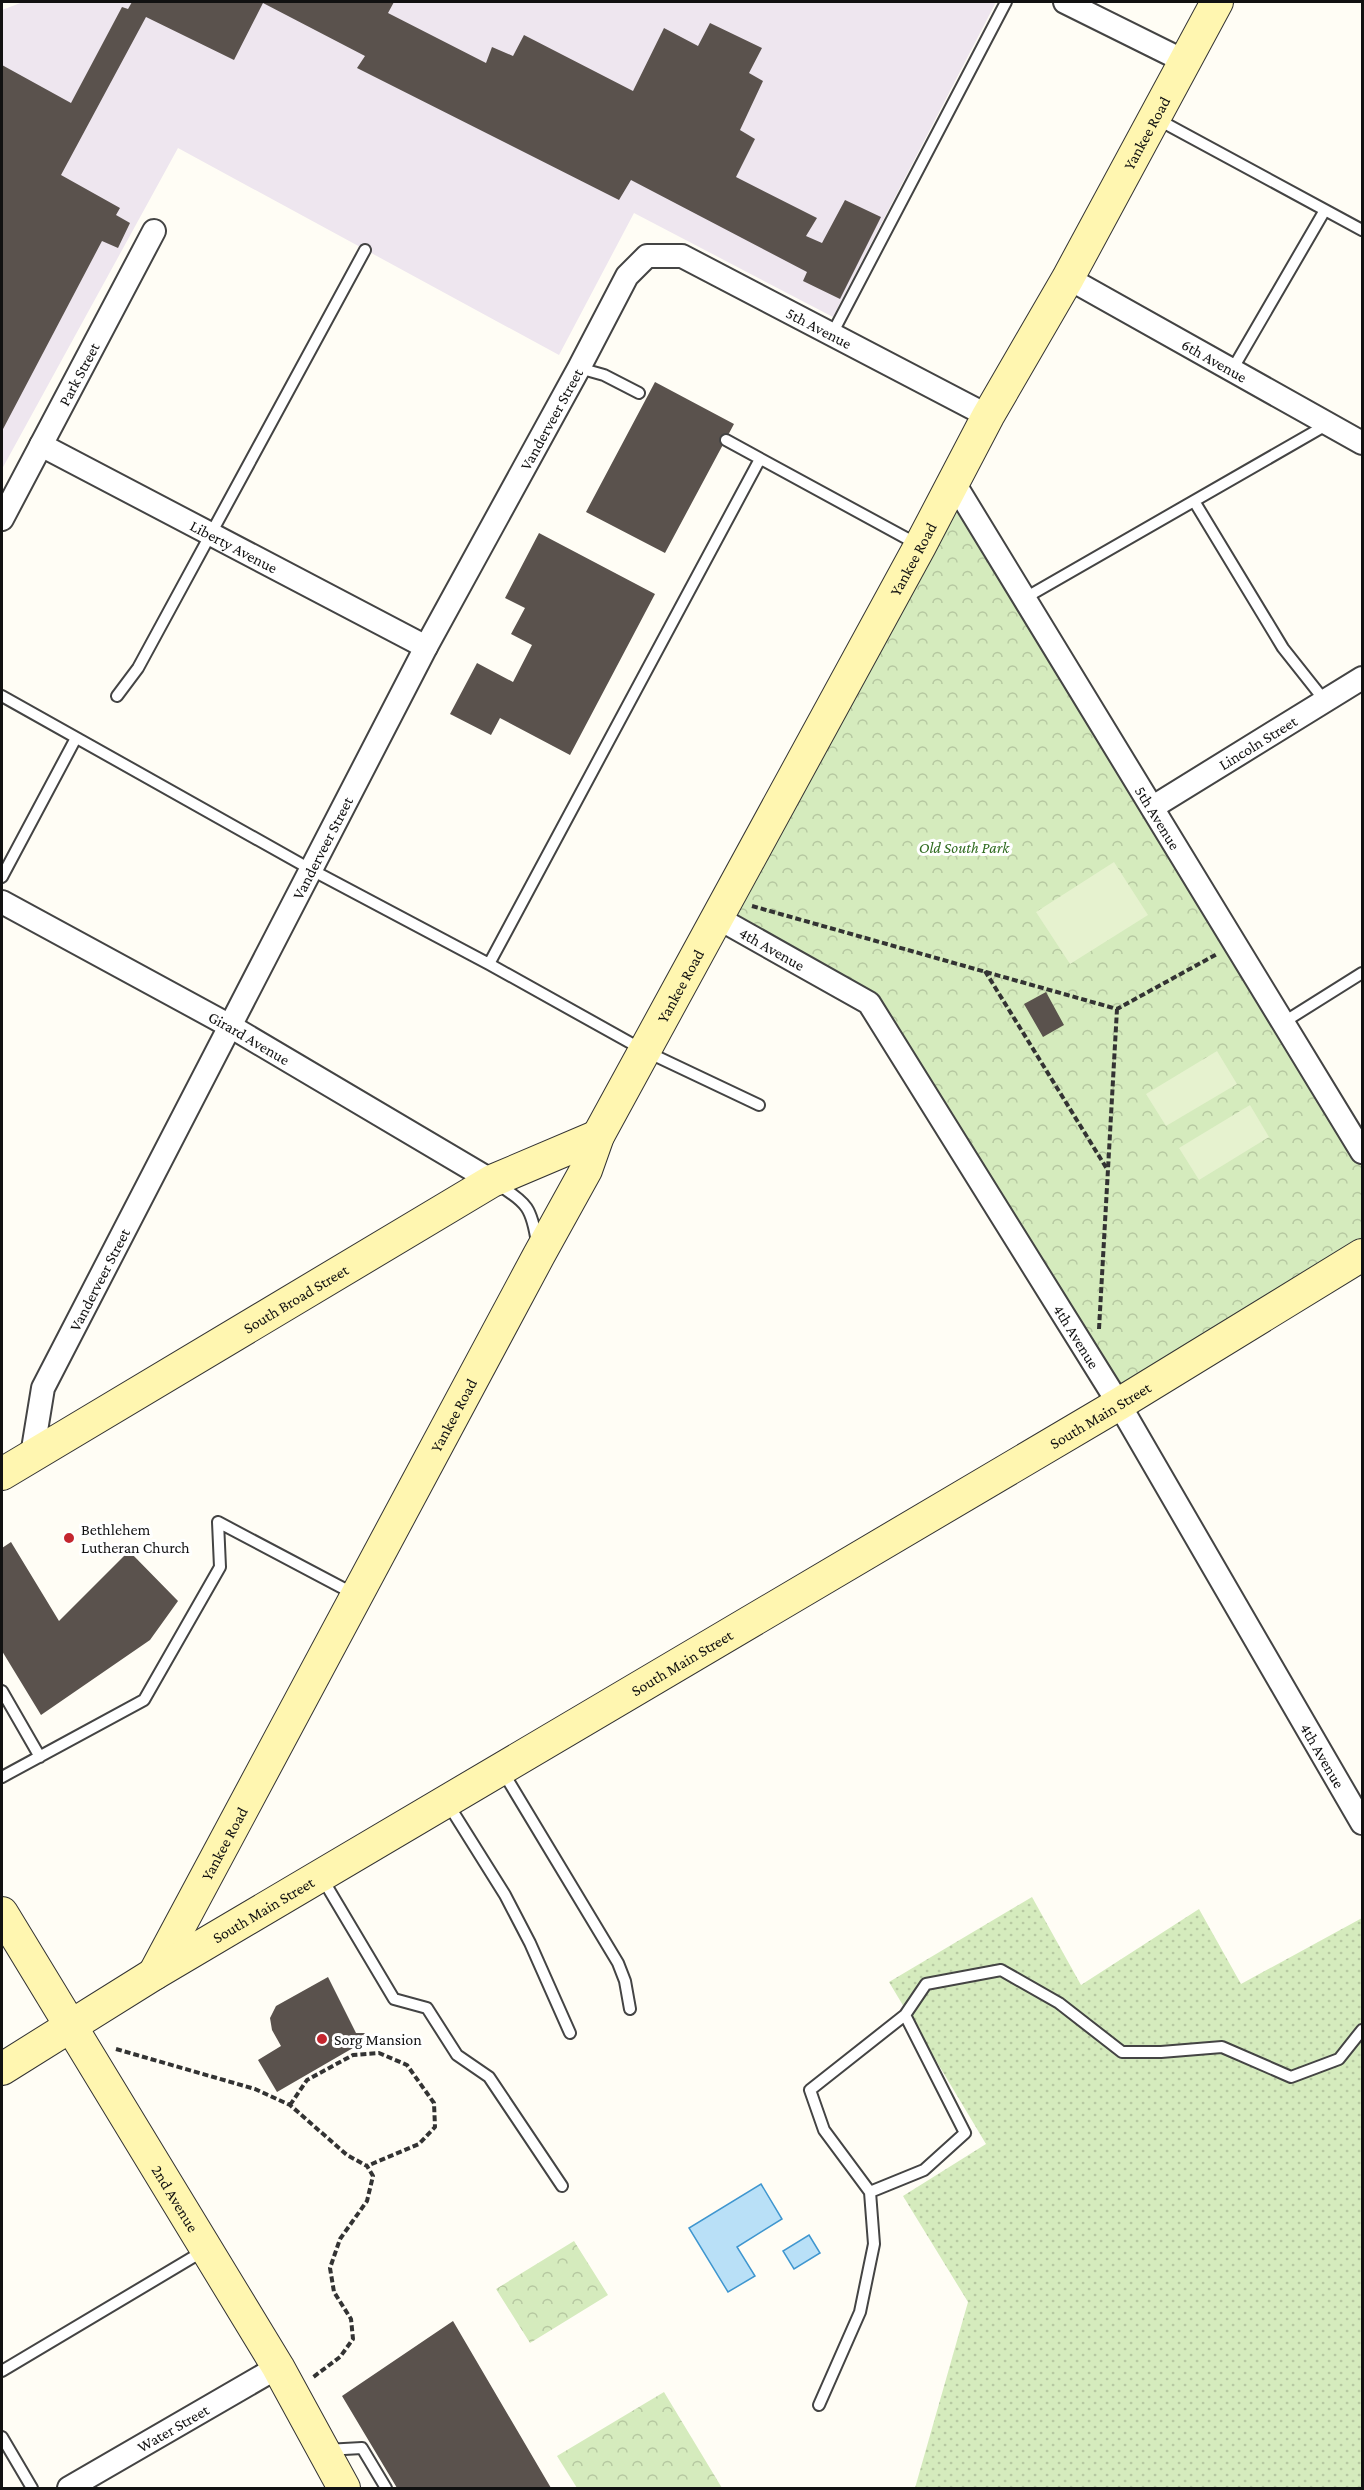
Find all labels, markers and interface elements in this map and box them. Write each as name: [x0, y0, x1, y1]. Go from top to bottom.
street label: Yankee Road: [1120, 93, 1174, 173]
street label: 5th Avenue: [783, 304, 854, 352]
street label: 6th Avenue: [1179, 336, 1250, 386]
street label: Park Street: [55, 339, 103, 409]
street label: Vanderveer Street: [517, 365, 586, 473]
street label: Liberty Avenue: [187, 517, 280, 577]
street label: Yankee Road: [887, 519, 940, 599]
street label: Lincoln Street: [1216, 712, 1301, 773]
street label: 5th Avenue: [1132, 783, 1184, 853]
street label: Vanderveer Street: [289, 793, 356, 902]
park label: Old South Park: [919, 839, 1010, 856]
street label: 4th Avenue: [736, 924, 807, 974]
street label: Yankee Road: [654, 946, 707, 1025]
street label: Girard Avenue: [205, 1008, 293, 1068]
street label: Vanderveer Street: [66, 1225, 133, 1334]
street label: South Broad Street: [240, 1261, 352, 1337]
street label: 4th Avenue: [1050, 1301, 1103, 1372]
street label: Yankee Road: [427, 1375, 480, 1455]
street label: South Main Street: [1047, 1378, 1154, 1452]
place label: Bethlehem Lutheran Church: [81, 1521, 190, 1556]
marker: Bethlehem Lutheran Church: [62, 1531, 76, 1545]
street label: South Main Street: [628, 1626, 736, 1699]
street label: 4th Avenue: [1297, 1720, 1348, 1791]
street label: Yankee Road: [198, 1804, 251, 1883]
street label: South Main Street: [210, 1873, 318, 1946]
place label: Sorg Mansion: [334, 2031, 422, 2049]
marker: Sorg Mansion: [315, 2032, 329, 2046]
street label: 2nd Avenue: [148, 2162, 202, 2235]
street label: Water Street: [134, 2401, 212, 2456]

